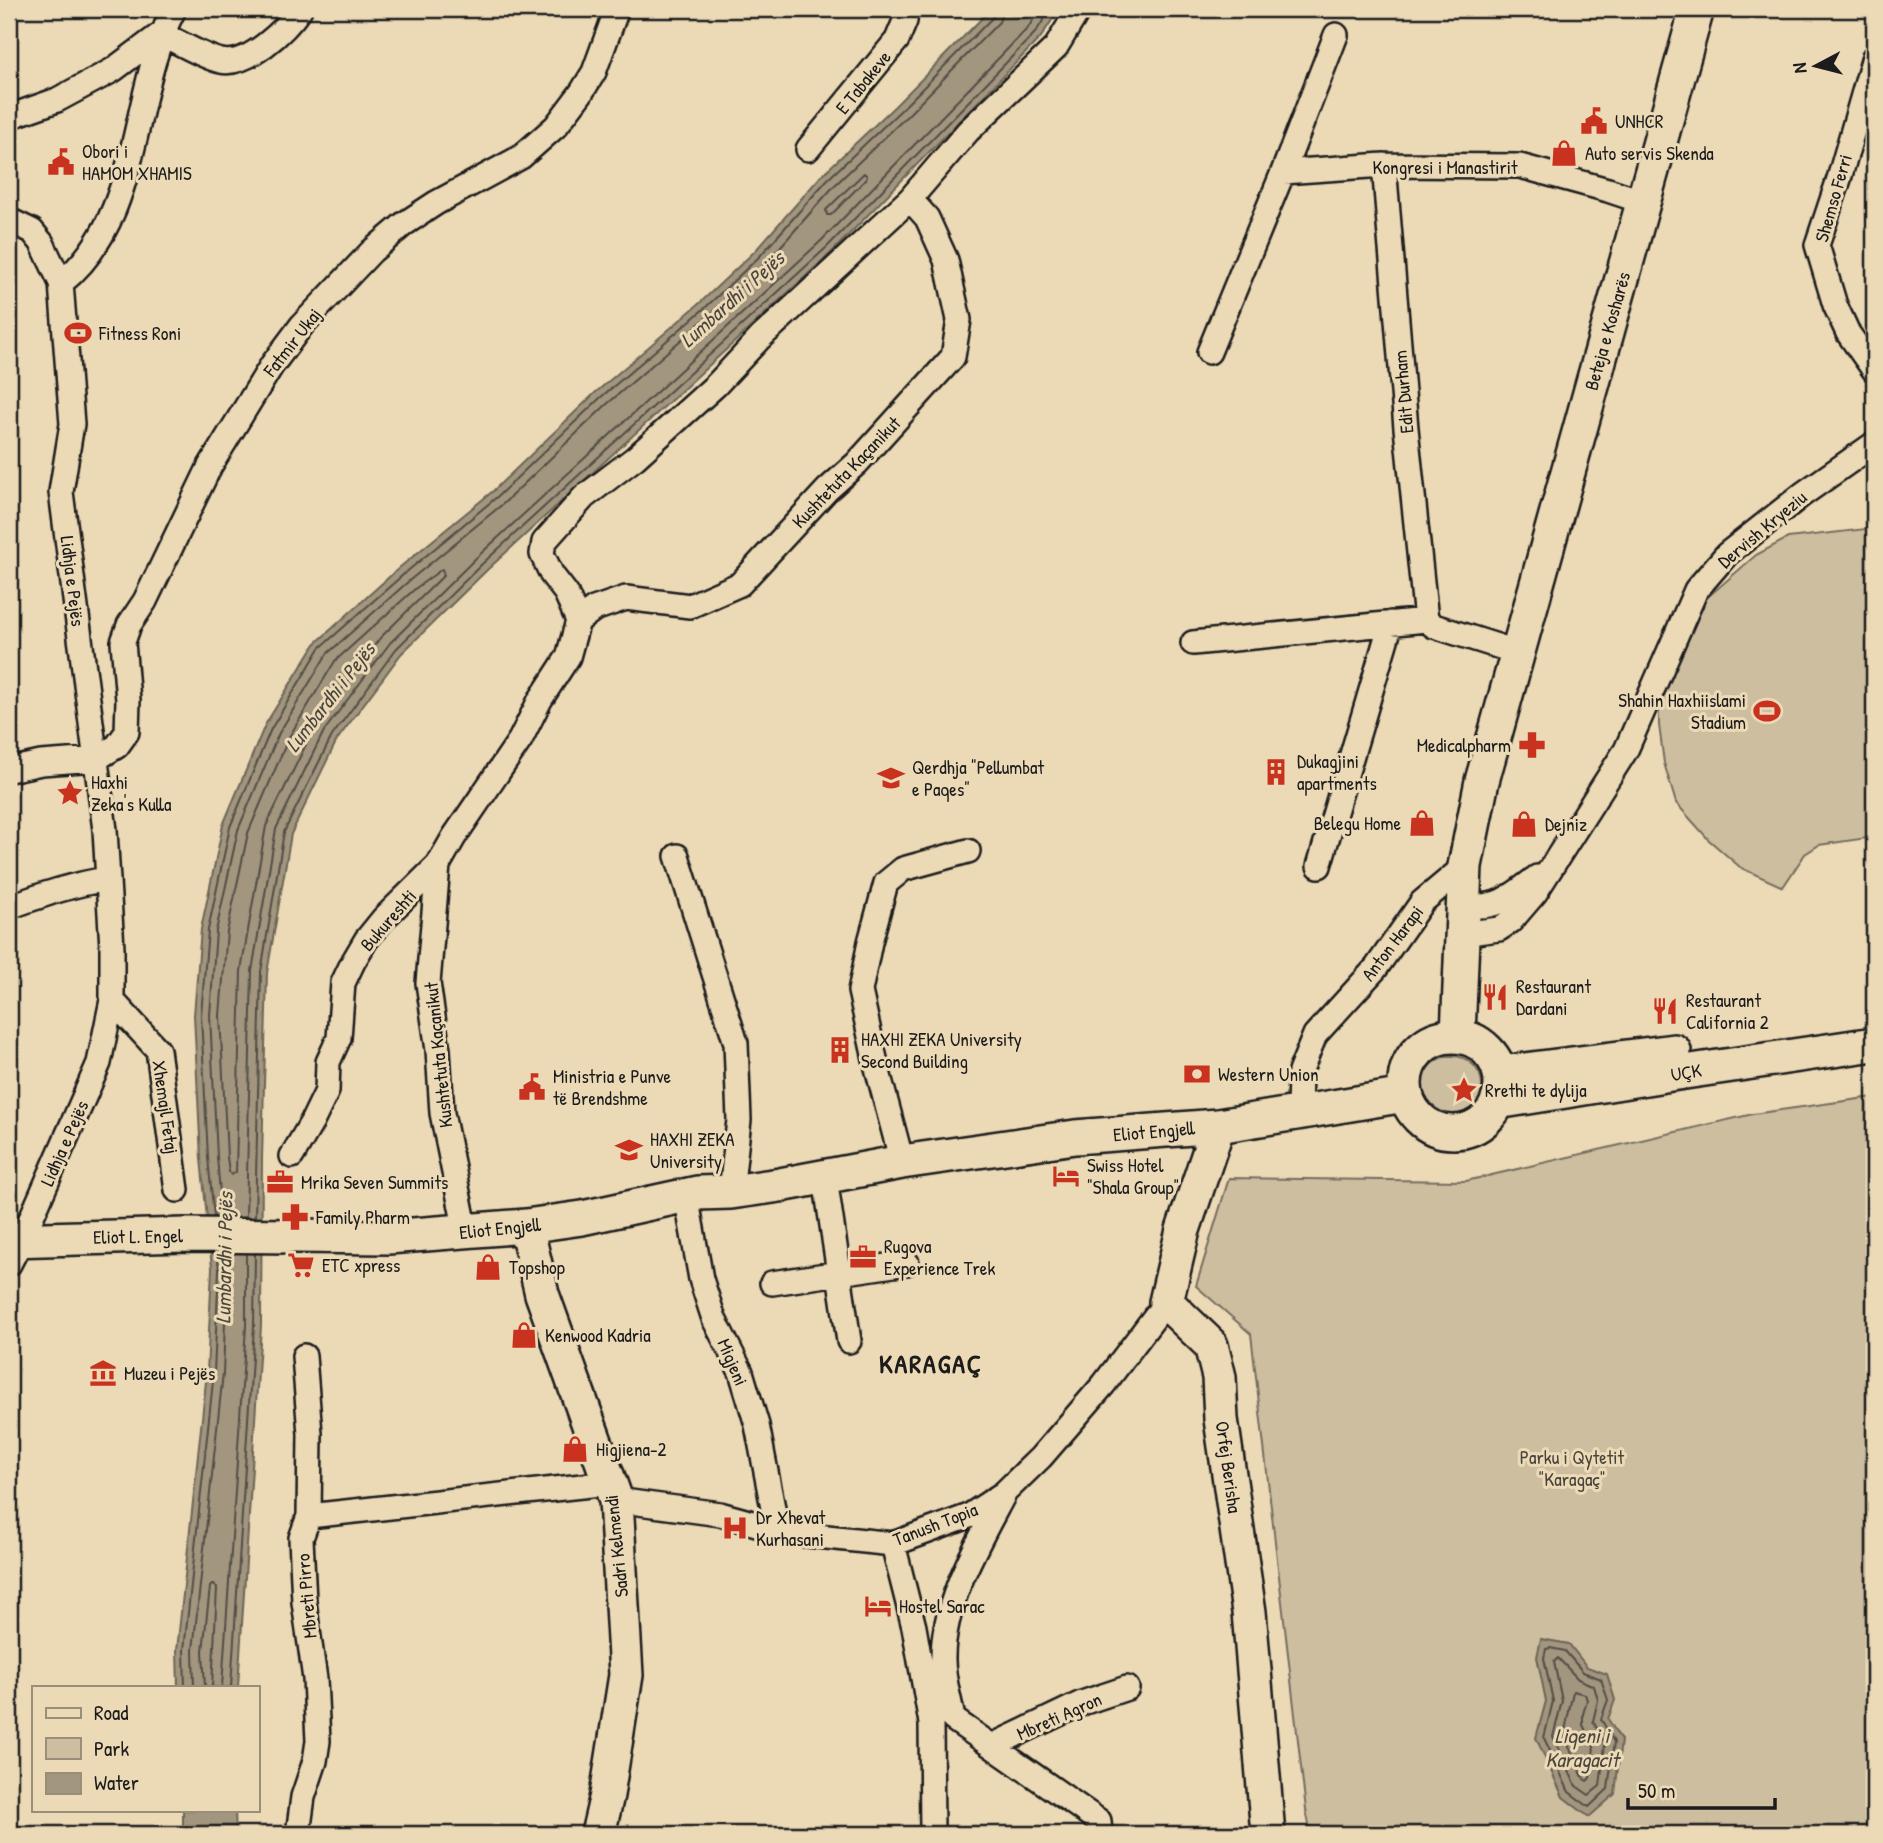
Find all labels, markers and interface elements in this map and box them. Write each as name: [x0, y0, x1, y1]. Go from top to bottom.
north arrow: [1782, 32, 1852, 102]
street label: E Tabakeve: [829, 44, 897, 119]
text: N: [1786, 61, 1813, 75]
public building icon: UNHCR: [1579, 106, 1609, 136]
place label: UNHCR: [1615, 108, 1664, 134]
place label: Obori i HAMOM XHAMIS: [82, 138, 192, 186]
shop icon: Auto servis Skenda: [1549, 138, 1579, 168]
place label: Auto servis Skenda: [1585, 140, 1714, 166]
public building icon: Obori i HAMOM XHAMIS: [46, 147, 76, 177]
street label: Shemso Ferri: [1808, 151, 1858, 245]
street label: Kongresi i Manastirit: [1372, 154, 1518, 180]
water label: Lumbardhi i Pejës: [673, 243, 792, 354]
street label: Beteja e Kosharës: [1578, 269, 1636, 393]
street label: Fatmir Ukaj: [256, 302, 327, 382]
sports icon: Fitness Roni: [63, 318, 93, 348]
place label: Fitness Roni: [98, 320, 181, 346]
street label: Edit Durham: [1386, 349, 1420, 435]
street label: Kushtetuta Kaçanikut: [786, 410, 907, 534]
street label: Dervish Kryeziu: [1712, 484, 1812, 574]
street label: Lidhja e Pejës: [55, 534, 91, 628]
water label: Lumbardhi i Pejës: [278, 635, 383, 758]
place label: Shahin Haxhiislami Stadium: [1618, 687, 1746, 735]
sports icon: Shahin Haxhiislami Stadium: [1752, 696, 1782, 726]
pharmacy icon: Medicalpharm: [1517, 730, 1547, 760]
place label: Medicalpharm: [1417, 732, 1511, 758]
place label: Dukagjini apartments: [1297, 748, 1377, 796]
place label: Qerdhja "Pellumbat e Paqes": [912, 754, 1044, 802]
building icon: Dukagjini apartments: [1261, 757, 1291, 787]
school or university icon: Qerdhja "Pellumbat e Paqes": [876, 763, 906, 793]
place label: Haxhi Zeka's Kulla: [91, 769, 172, 817]
place icon: Haxhi Zeka's Kulla: [55, 778, 85, 808]
shop icon: Belegu Home: [1407, 808, 1437, 838]
shop icon: Dejniz: [1509, 809, 1539, 839]
place label: Belegu Home: [1314, 810, 1401, 836]
place label: Dejniz: [1545, 811, 1587, 837]
street label: Bukureshti: [354, 884, 422, 956]
street label: Anton Harapi: [1355, 900, 1429, 986]
place label: Restaurant Dardani: [1516, 973, 1591, 1021]
street label: Kushtetuta Kaçanikut: [417, 980, 459, 1129]
restaurant icon: Restaurant Dardani: [1480, 982, 1510, 1012]
place label: Restaurant California 2: [1686, 987, 1769, 1035]
restaurant icon: Restaurant California 2: [1650, 996, 1680, 1026]
place label: HAXHI ZEKA University Second Building: [861, 1026, 1022, 1074]
building icon: HAXHI ZEKA University Second Building: [825, 1035, 855, 1065]
street label: UÇK: [1669, 1057, 1703, 1087]
street label: Xhemajl Fetaj: [147, 1058, 185, 1156]
bank icon: Western Union: [1182, 1059, 1212, 1089]
place label: Western Union: [1218, 1061, 1319, 1087]
place label: Ministria e Punve të Brendshme: [553, 1063, 672, 1111]
public building icon: Ministria e Punve të Brendshme: [517, 1072, 547, 1102]
place icon: Rrethi te dylija: [1449, 1075, 1479, 1105]
place label: Rrethi te dylija: [1485, 1077, 1587, 1103]
street label: Lidhja e Pejës: [34, 1096, 94, 1190]
street label: Eliot Engjell: [1112, 1114, 1197, 1148]
place label: HAXHI ZEKA University: [650, 1126, 735, 1174]
school or university icon: HAXHI ZEKA University: [614, 1135, 644, 1165]
place label: Swiss Hotel "Shala Group": [1087, 1152, 1179, 1200]
hotel icon: Swiss Hotel "Shala Group": [1051, 1161, 1081, 1191]
office icon: Mrika Seven Summits: [265, 1167, 295, 1197]
place label: Mrika Seven Summits: [301, 1169, 448, 1195]
water label: Lumbardhi i Pejës: [208, 1190, 240, 1324]
pharmacy icon: Family Pharm: [280, 1202, 310, 1232]
place label: Family Pharm: [315, 1204, 410, 1230]
street label: Eliot Engjell: [458, 1211, 543, 1245]
street label: Eliot L. Engel: [93, 1222, 184, 1250]
place label: Rugova Experience Trek: [884, 1233, 995, 1281]
office icon: Rugova Experience Trek: [848, 1242, 878, 1272]
supermarket icon: ETC xpress: [286, 1250, 316, 1280]
place label: ETC xpress: [322, 1252, 400, 1278]
shop icon: Topshop: [473, 1252, 503, 1282]
place label: Topshop: [509, 1254, 565, 1280]
shop icon: Kenwood Kadria: [509, 1320, 539, 1350]
place label: Kenwood Kadria: [545, 1322, 651, 1348]
street label: Migjeni: [711, 1334, 755, 1390]
district label: KARAGAÇ: [879, 1346, 983, 1381]
museum icon: Muzeu i Pejës: [88, 1358, 118, 1388]
place label: Muzeu i Pejës: [124, 1360, 215, 1386]
street label: Orfej Berisha: [1210, 1419, 1248, 1515]
shop icon: Higjiena-2: [560, 1434, 590, 1464]
place label: Higjiena-2: [596, 1436, 667, 1462]
park label: Parku i Qytetit "Karagaç": [1520, 1444, 1625, 1492]
street label: Sadri Kelmendi: [598, 1494, 634, 1598]
street label: Tanush Topia: [889, 1496, 982, 1552]
place label: Dr Xhevat Kurhasani: [756, 1504, 826, 1552]
hospital icon: Dr Xhevat Kurhasani: [720, 1513, 750, 1543]
street label: Mbreti Pirro: [289, 1552, 323, 1639]
hotel icon: Hostel Sarac: [863, 1591, 893, 1621]
place label: Hostel Sarac: [899, 1593, 985, 1619]
legend: [32, 1686, 259, 1812]
street label: Mbreti Agron: [1012, 1686, 1106, 1746]
text: Road: [94, 1698, 128, 1727]
water label: Liqeni i Karagacit: [1545, 1721, 1621, 1774]
text: Park: [94, 1734, 129, 1763]
scale bar: [1628, 1766, 1774, 1810]
text: Water: [94, 1768, 139, 1797]
text: 50 m: [1638, 1776, 1675, 1805]

